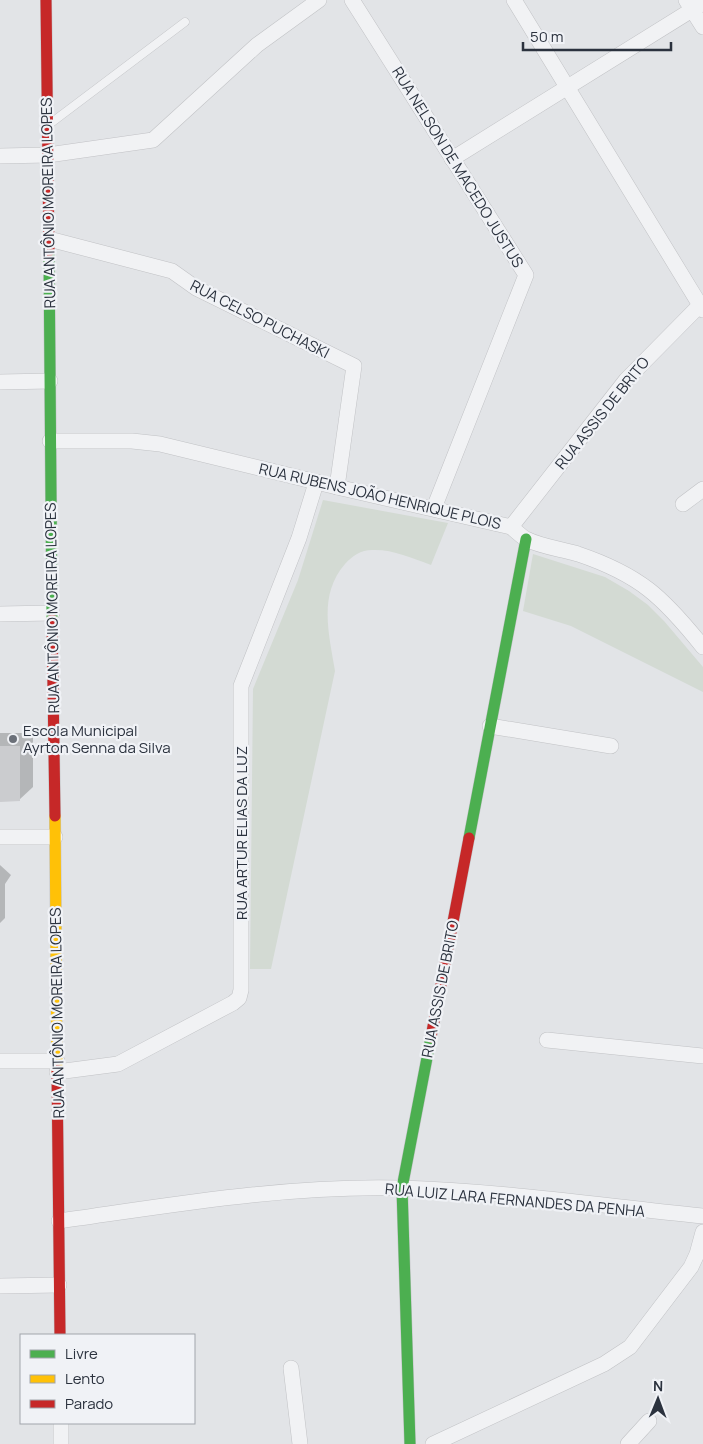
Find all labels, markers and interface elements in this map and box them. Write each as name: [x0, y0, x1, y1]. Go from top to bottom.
scale bar: [523, 20, 670, 52]
text: 50 m: [530, 26, 564, 47]
street label: RUA NELSON DE MACEDO JUSTUS: [387, 63, 529, 271]
street label: RUA ANTÔNIO MOREIRA LOPES: [36, 97, 60, 309]
street label: RUA CELSO PUCHASKI: [187, 275, 333, 363]
street label: RUA ASSIS DE BRITO: [550, 352, 654, 474]
street label: RUA RUBENS JOÃO HENRIQUE PLOIS: [257, 458, 503, 534]
street label: RUA ANTÔNIO MOREIRA LOPES: [40, 502, 64, 714]
place label: Escola Municipal Ayrton Senna da Silva: [23, 720, 170, 758]
marker: Escola Municipal Ayrton Senna da Silva: [7, 733, 19, 745]
street label: RUA ARTUR ELIAS DA LUZ: [231, 746, 252, 920]
street label: RUA ANTÔNIO MOREIRA LOPES: [45, 907, 69, 1119]
street label: RUA ASSIS DE BRITO: [416, 918, 464, 1059]
street label: RUA LUIZ LARA FERNANDES DA PENHA: [384, 1178, 646, 1222]
legend: [20, 1334, 195, 1424]
text: Livre: [65, 1343, 98, 1364]
text: Lento: [65, 1368, 105, 1389]
north arrow: [633, 1374, 683, 1424]
text: N: [653, 1376, 663, 1395]
text: Parado: [65, 1393, 113, 1414]

